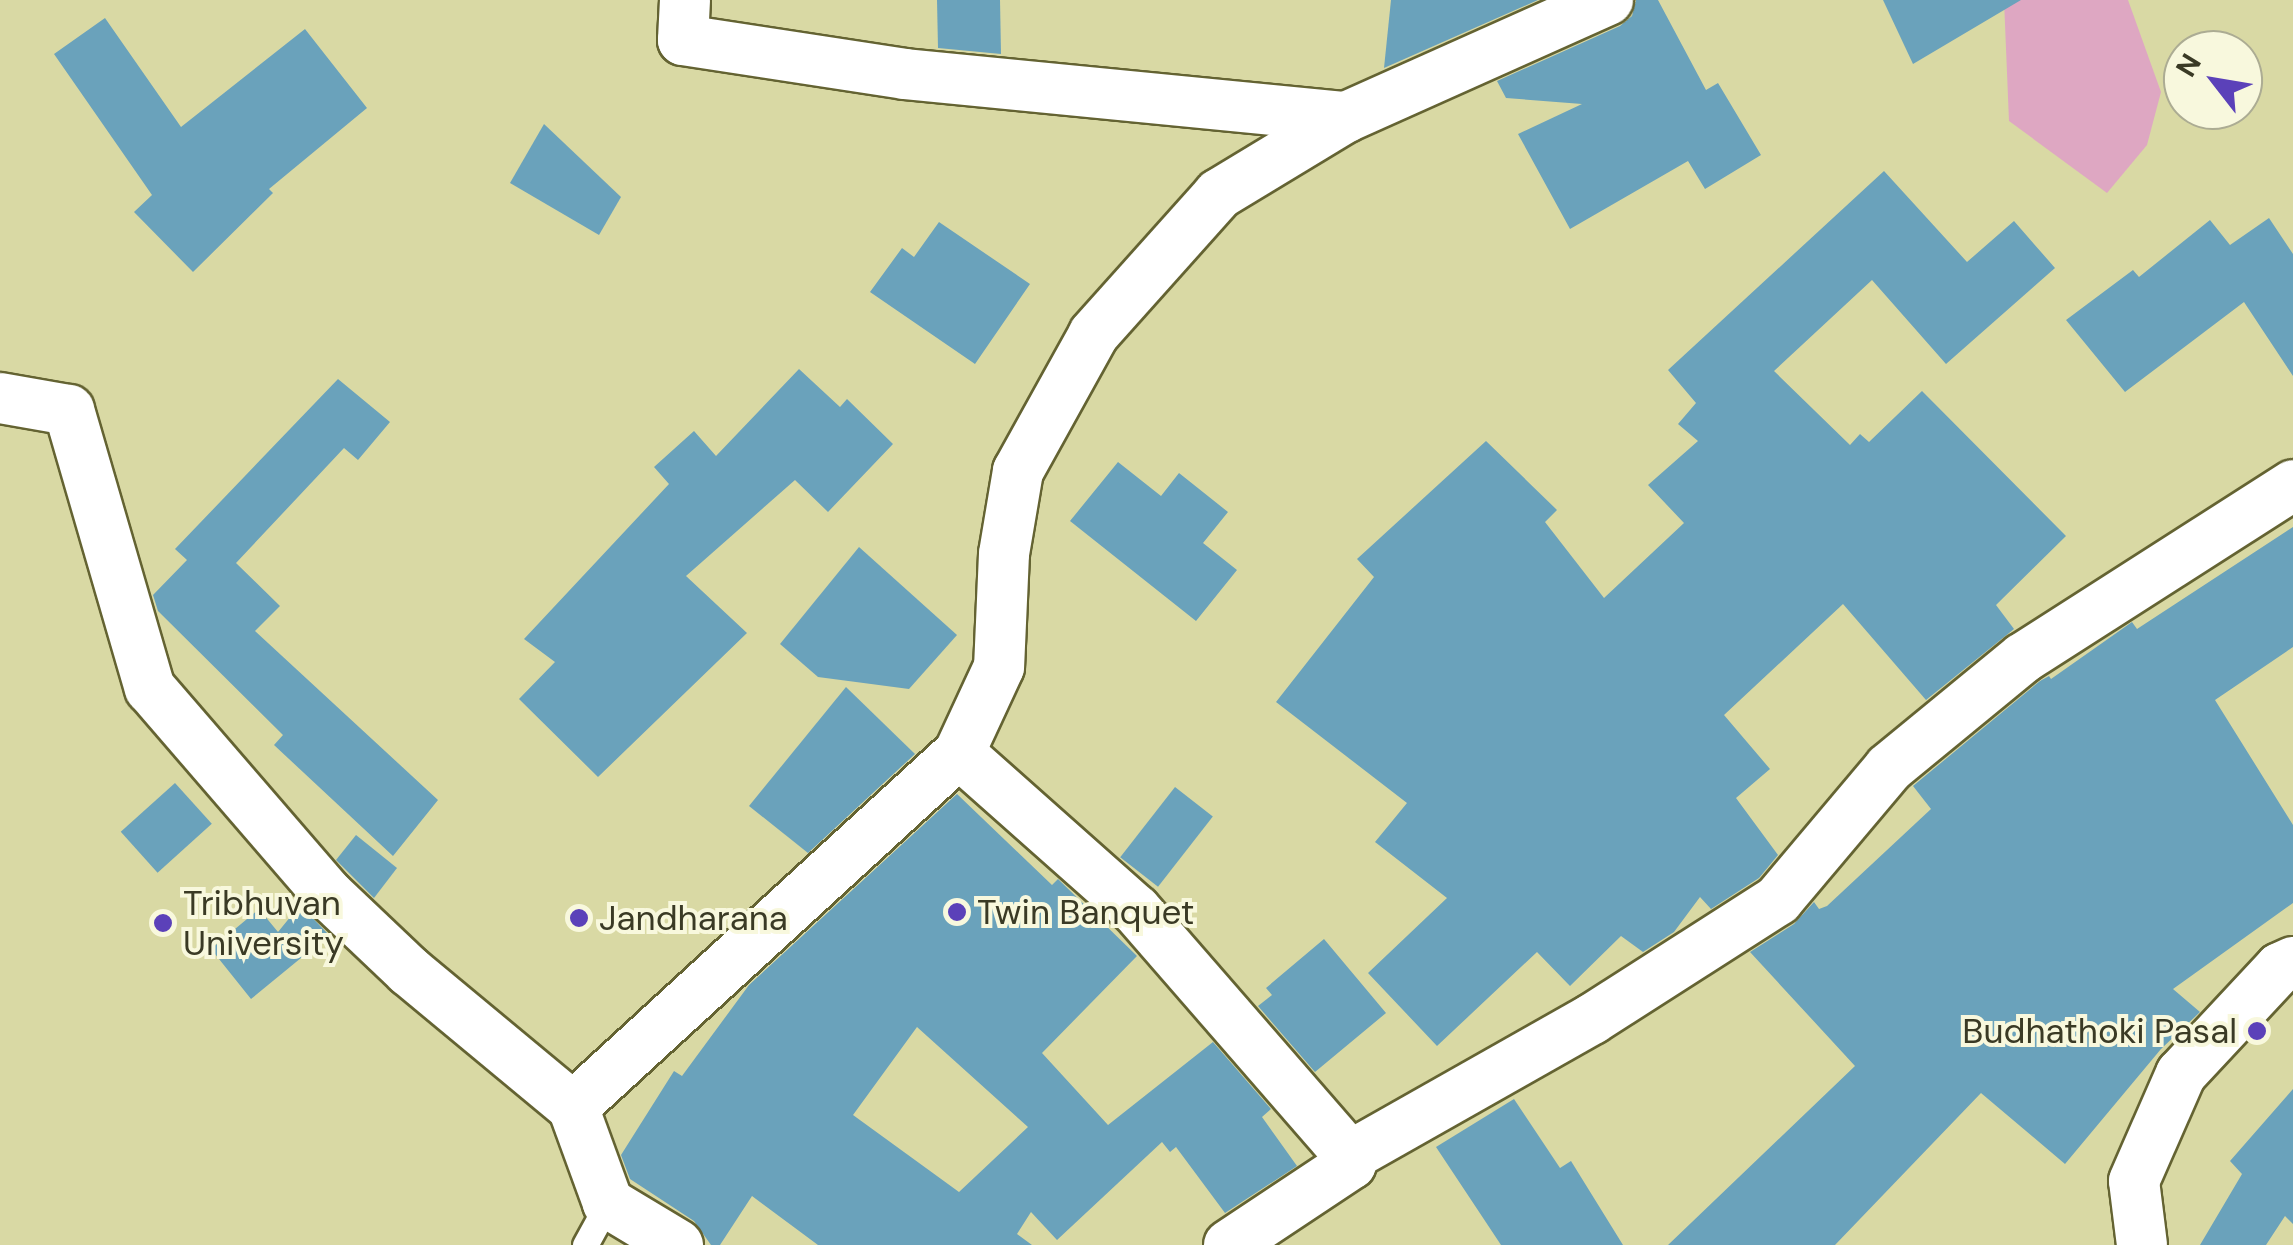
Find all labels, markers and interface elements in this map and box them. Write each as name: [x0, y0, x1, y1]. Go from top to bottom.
north arrow: [2163, 30, 2263, 130]
text: N: [2167, 47, 2210, 84]
place label: Tribhuvan University: [183, 882, 344, 964]
place label: Twin Banquet: [977, 891, 1195, 933]
place label: Jandharana: [599, 897, 788, 939]
marker: Twin Banquet: [946, 901, 968, 923]
marker: Jandharana: [568, 907, 590, 929]
marker: Tribhuvan University: [152, 912, 174, 934]
place label: Budhathoki Pasal: [1962, 1010, 2237, 1052]
marker: Budhathoki Pasal: [2246, 1020, 2268, 1042]

